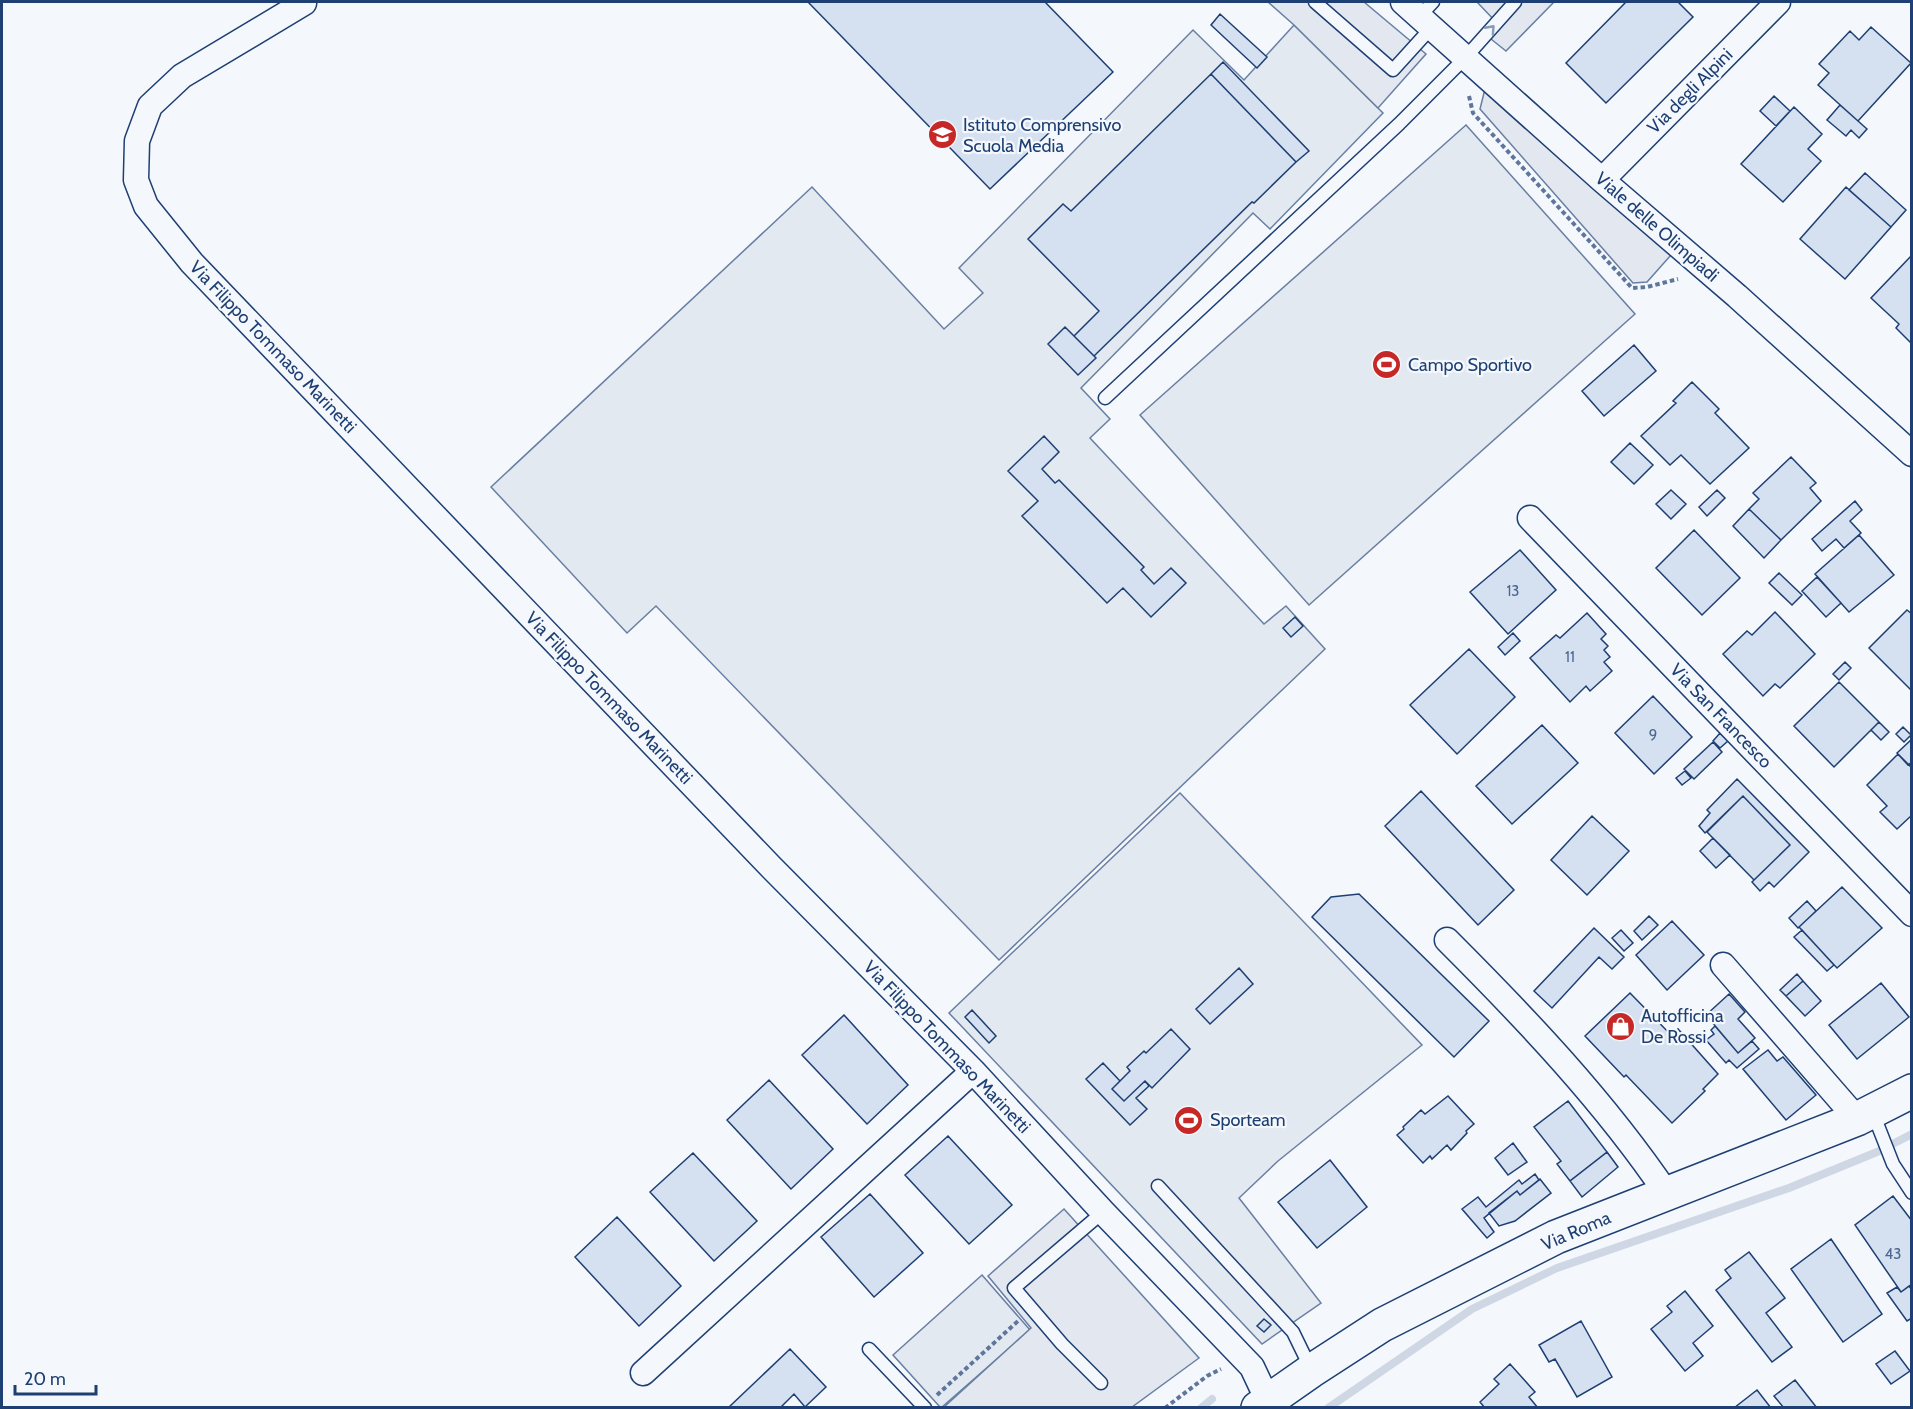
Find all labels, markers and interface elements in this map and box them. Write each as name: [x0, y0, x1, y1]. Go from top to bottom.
one-way arrow: [1484, 26, 1495, 36]
street label: Via degli Alpini: [1643, 44, 1737, 138]
place label: Istituto Comprensivo Scuola Media: [963, 114, 1121, 157]
school or university icon: Istituto Comprensivo Scuola Media: [926, 119, 958, 151]
street label: Viale delle Olimpiadi: [1591, 167, 1723, 287]
street label: Via Filippo Tommaso Marinetti: [185, 256, 361, 438]
sports icon: Campo Sportivo: [1371, 349, 1403, 381]
place label: Campo Sportivo: [1408, 354, 1532, 376]
house number: 13: [1506, 582, 1520, 600]
street label: Via Filippo Tommaso Marinetti: [521, 607, 697, 789]
house number: 11: [1565, 648, 1575, 666]
street label: Via San Francesco: [1665, 659, 1777, 773]
house number: 9: [1649, 726, 1657, 744]
street label: Via Filippo Tommaso Marinetti: [859, 956, 1035, 1138]
place label: Autofficina De Rossi: [1641, 1005, 1724, 1048]
shop icon: Autofficina De Rossi: [1604, 1010, 1636, 1042]
sports icon: Sporteam: [1173, 1104, 1205, 1136]
place label: Sporteam: [1210, 1109, 1286, 1131]
street label: Via Roma: [1538, 1206, 1614, 1255]
house number: 43: [1885, 1245, 1901, 1263]
scale bar: [15, 1358, 96, 1396]
text: 20 m: [24, 1368, 66, 1390]

